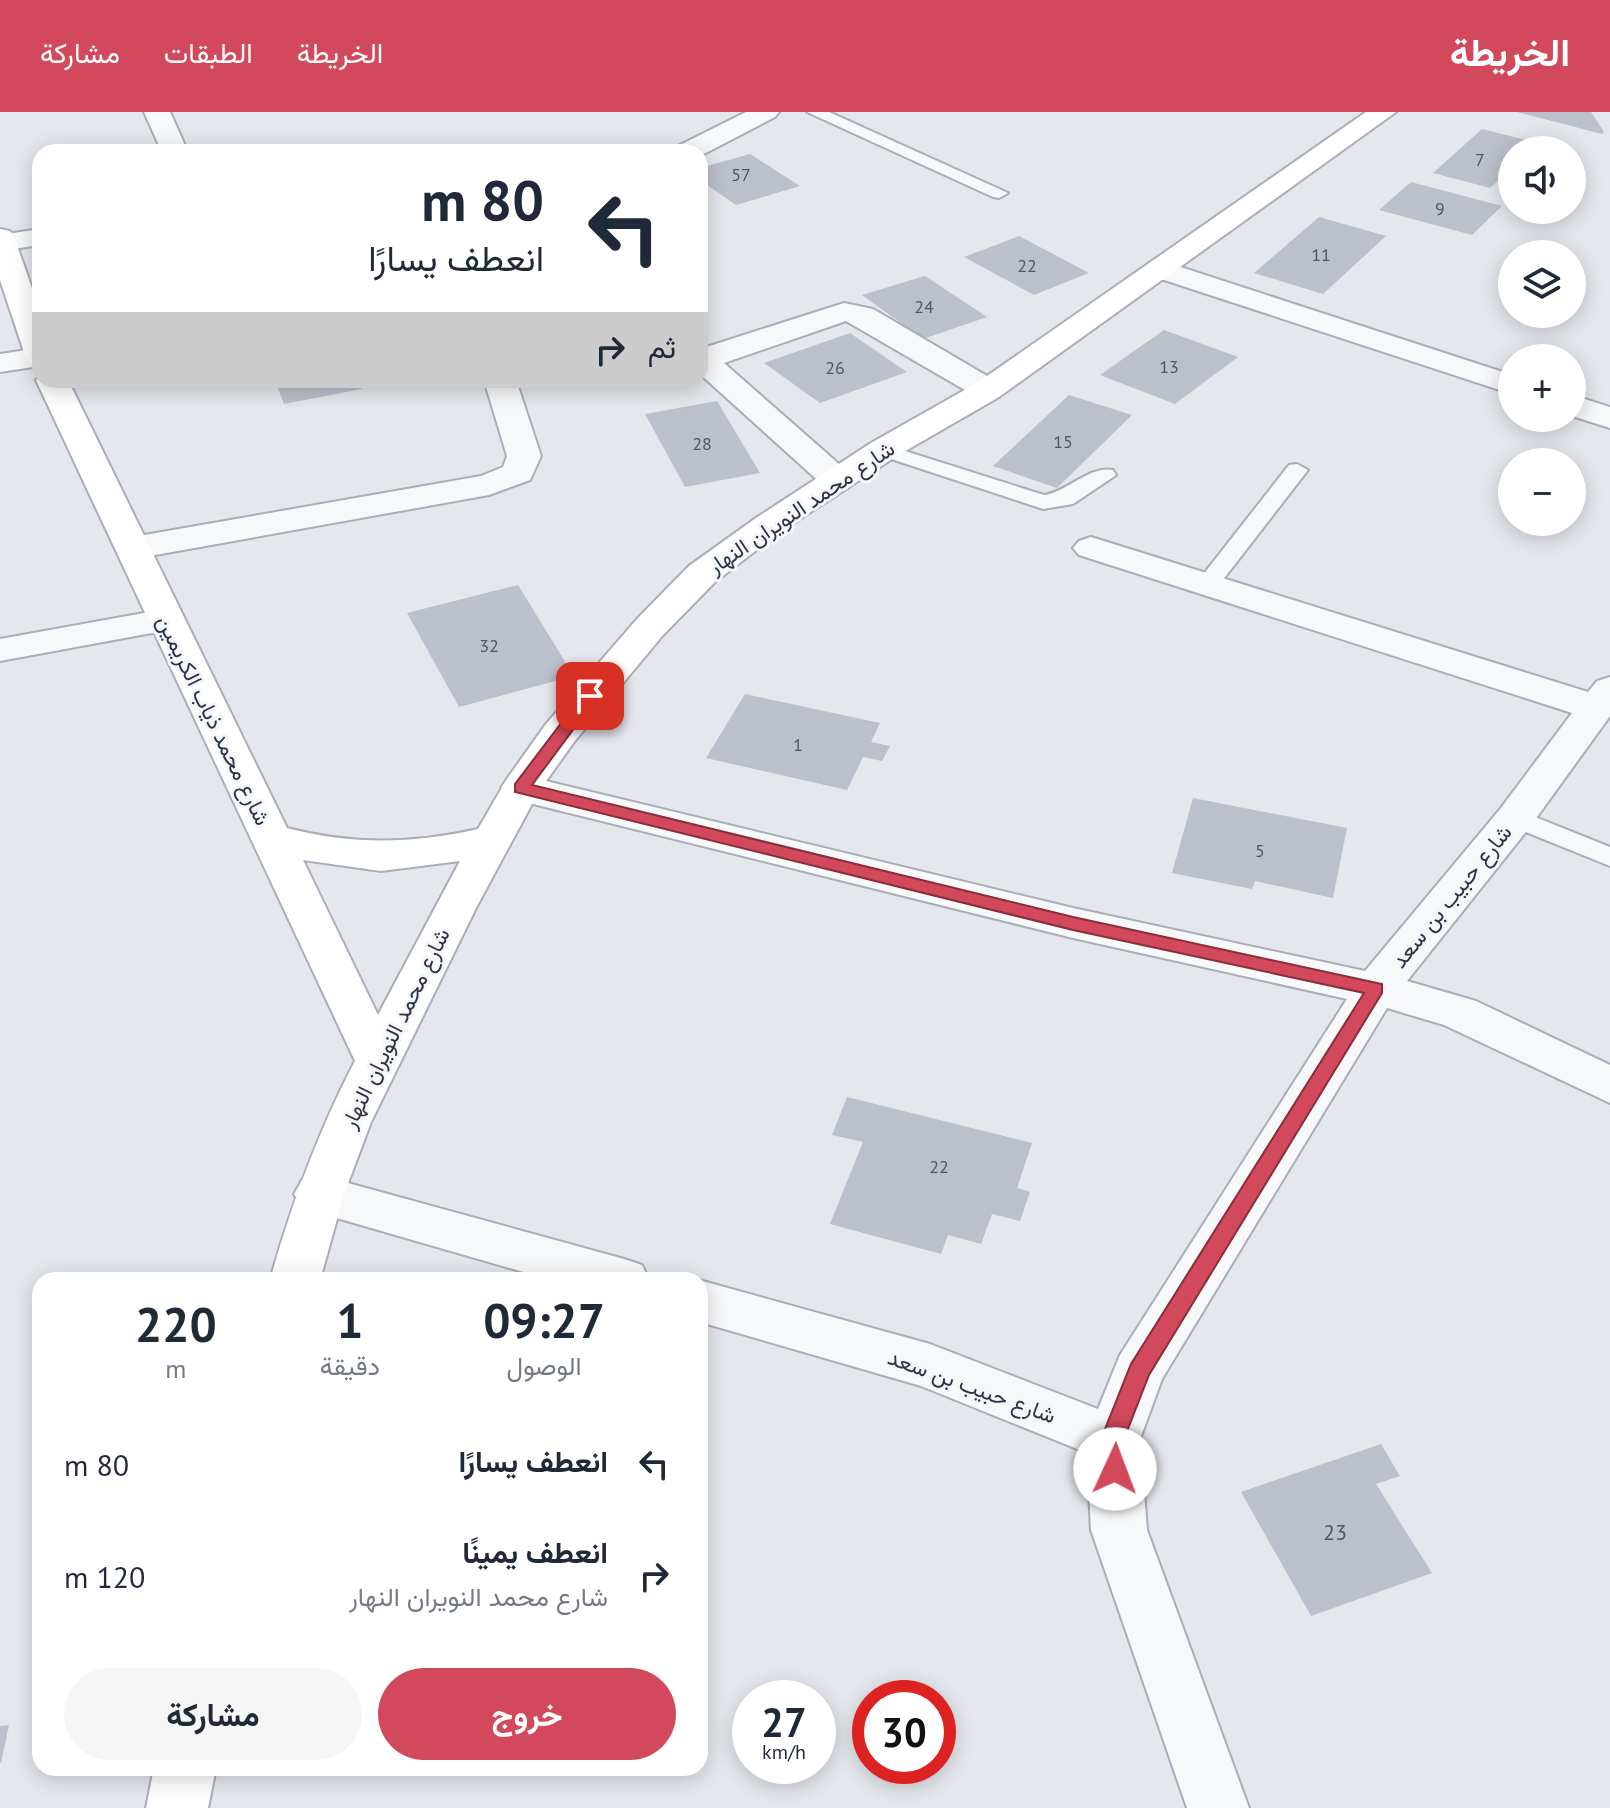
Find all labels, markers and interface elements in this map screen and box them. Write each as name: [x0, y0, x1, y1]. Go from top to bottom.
text: الخريطة: [1450, 27, 1570, 76]
text: مشاركة: [40, 34, 120, 71]
text: الطبقات: [164, 34, 253, 71]
text: الخريطة: [297, 34, 383, 71]
map controls: [1498, 136, 1586, 536]
button: sound: [1498, 136, 1586, 224]
house number: 7: [1475, 148, 1485, 171]
house number: 57: [731, 163, 751, 186]
text: 80 m: [421, 164, 544, 236]
icon: left: [572, 176, 676, 280]
house number: 9: [1435, 197, 1445, 220]
text: انعطف يسارًا: [368, 234, 544, 281]
button: layers: [1498, 240, 1586, 328]
house number: 11: [1311, 243, 1331, 266]
house number: 22: [1017, 254, 1037, 277]
house number: 24: [914, 295, 934, 318]
text: ثم: [648, 327, 676, 366]
icon: right: [588, 328, 632, 372]
button: +: [1498, 344, 1586, 432]
house number: 13: [1159, 355, 1179, 378]
house number: 26: [825, 356, 845, 379]
house number: 15: [1053, 430, 1073, 453]
house number: 28: [692, 432, 712, 455]
street label: شارع محمد النويران النهار: [701, 434, 900, 581]
button: −: [1498, 448, 1586, 536]
street label: شارع محمد ذياب الكريمين: [150, 610, 277, 830]
house number: 32: [479, 634, 499, 657]
pin: [556, 662, 624, 730]
icon: arrive: [568, 674, 612, 718]
house number: 1: [793, 733, 803, 756]
street label: شارع حبيب بن سعد: [1385, 819, 1518, 974]
house number: 5: [1255, 839, 1265, 862]
street label: شارع محمد النويران النهار: [334, 923, 457, 1134]
house number: 22: [929, 1155, 949, 1178]
text: 1: [336, 1289, 364, 1351]
text: 09:27: [483, 1289, 605, 1351]
text: 220: [135, 1293, 217, 1355]
street label: شارع حبيب بن سعد: [884, 1343, 1060, 1430]
text: دقيقة: [320, 1349, 380, 1382]
text: الوصول: [507, 1349, 582, 1382]
text: m: [165, 1352, 186, 1385]
position arrow: [1073, 1427, 1157, 1511]
text: انعطف يسارًا: [458, 1441, 608, 1480]
icon: left: [632, 1442, 676, 1486]
text: 80 m: [64, 1445, 129, 1484]
house number: 23: [1323, 1518, 1347, 1546]
text: انعطف يمينًا: [462, 1532, 608, 1571]
icon: right: [632, 1554, 676, 1598]
text: 120 m: [64, 1557, 145, 1596]
text: شارع محمد النويران النهار: [349, 1580, 608, 1613]
button: مشاركة: [64, 1668, 362, 1760]
button: خروج: [378, 1668, 676, 1760]
speed limit sign: 30: [852, 1680, 956, 1784]
text: 27: [761, 1696, 807, 1748]
text: km/h: [762, 1739, 806, 1765]

